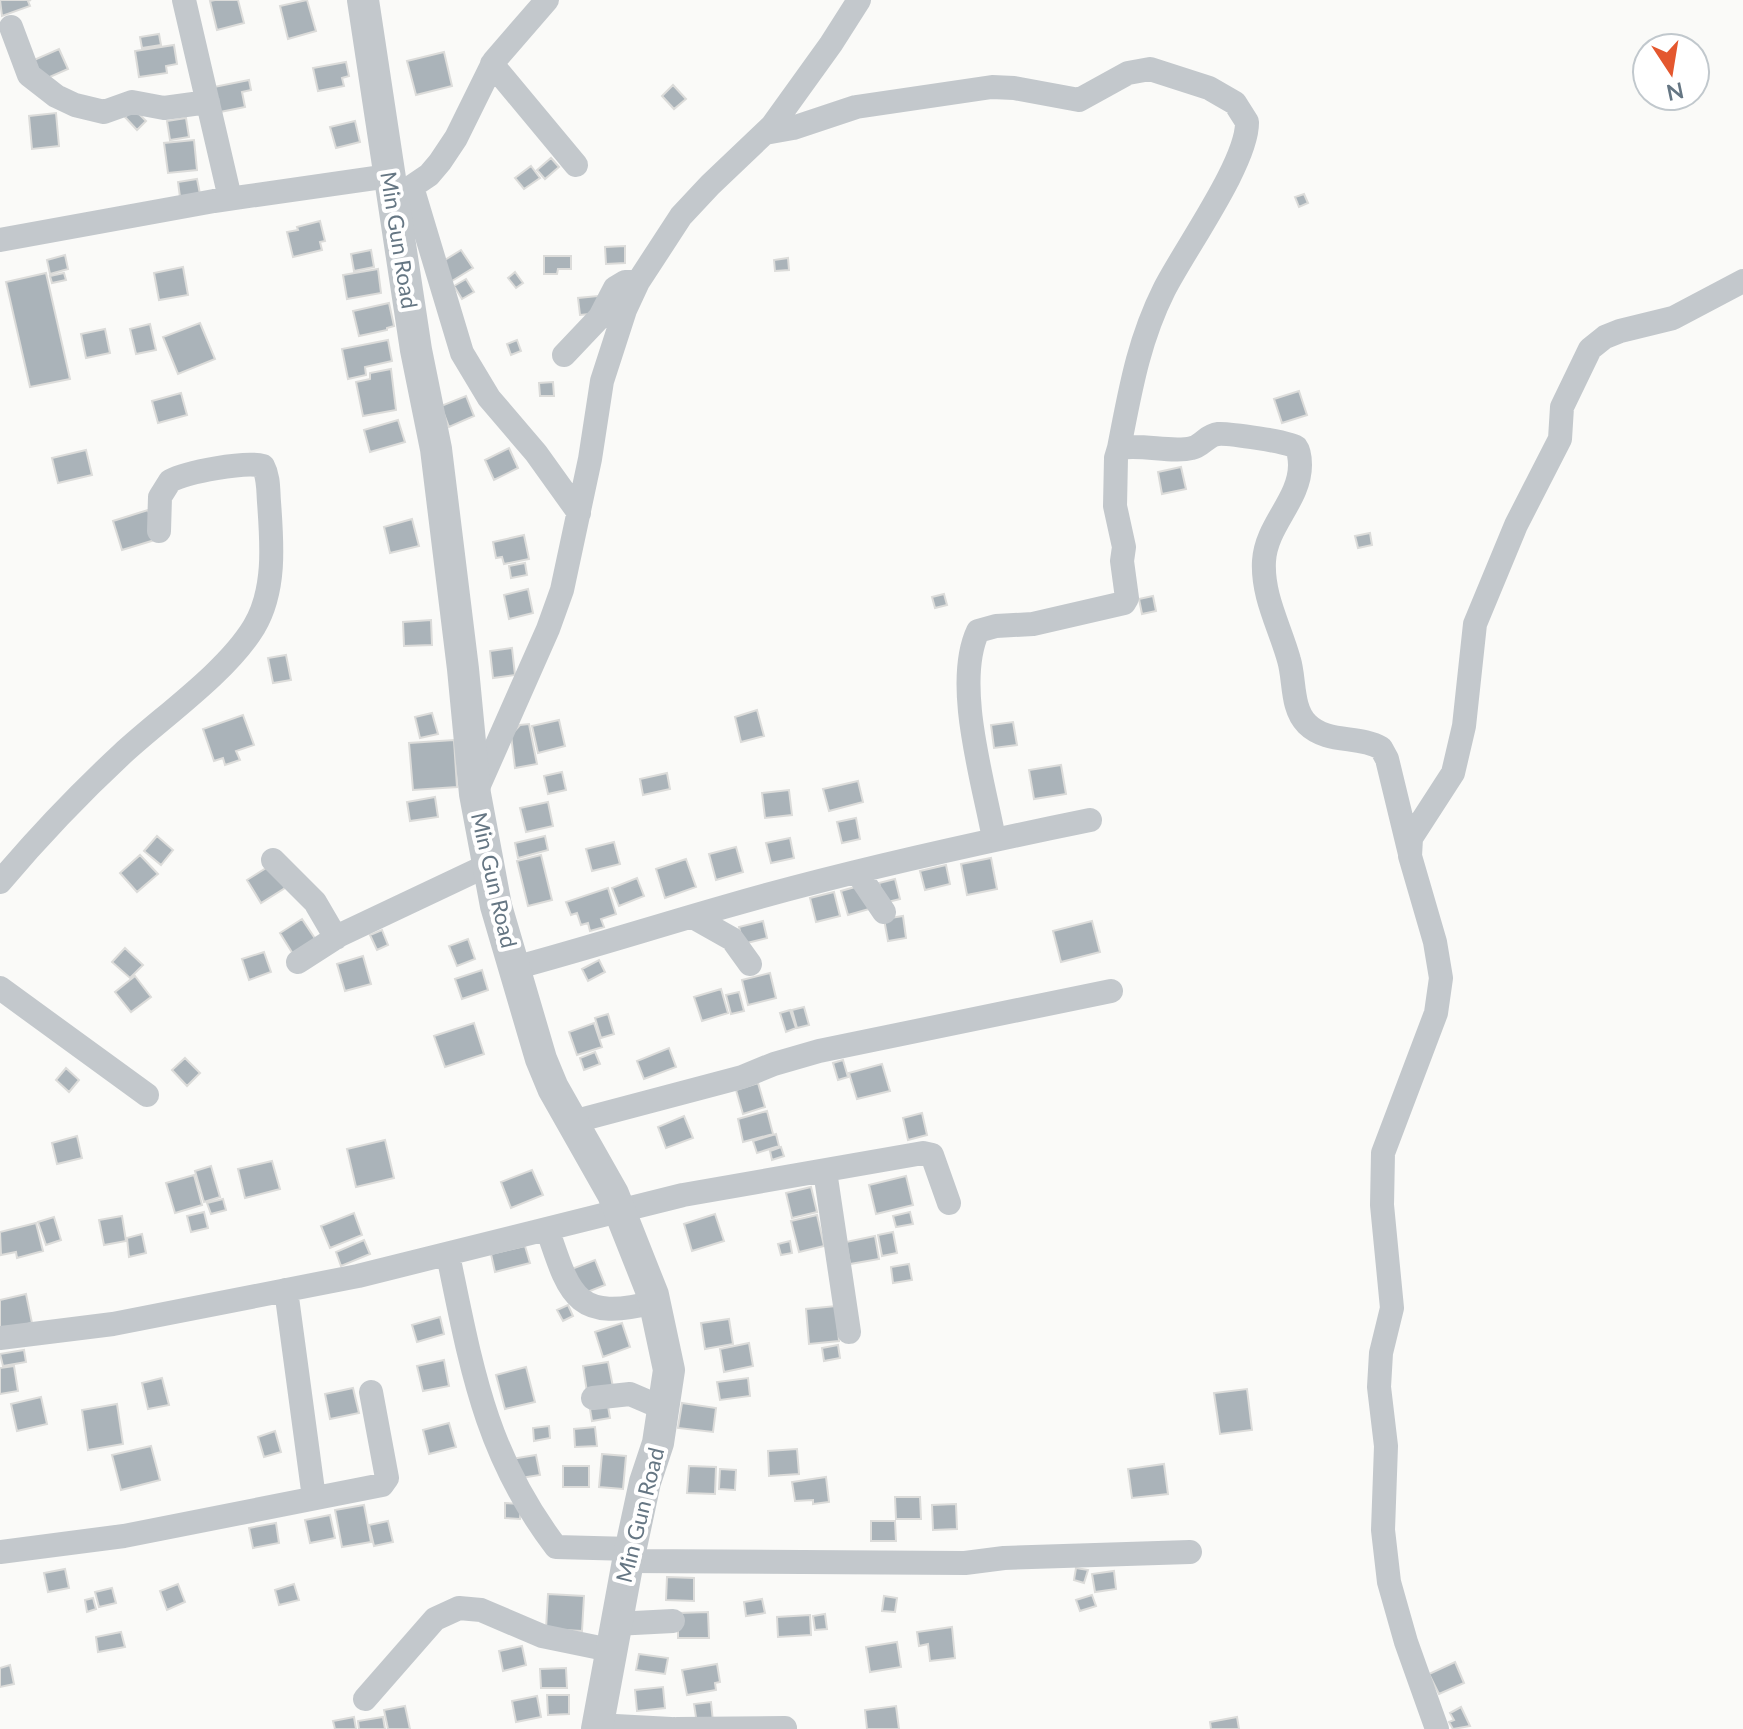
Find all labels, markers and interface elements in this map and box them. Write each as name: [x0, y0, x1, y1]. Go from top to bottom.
north arrow: [1631, 32, 1711, 112]
text: N: [1664, 77, 1686, 107]
street label: Min Gun Road: [375, 170, 424, 310]
street label: Min Gun Road: [466, 809, 523, 950]
street label: Min Gun Road: [610, 1445, 669, 1585]

